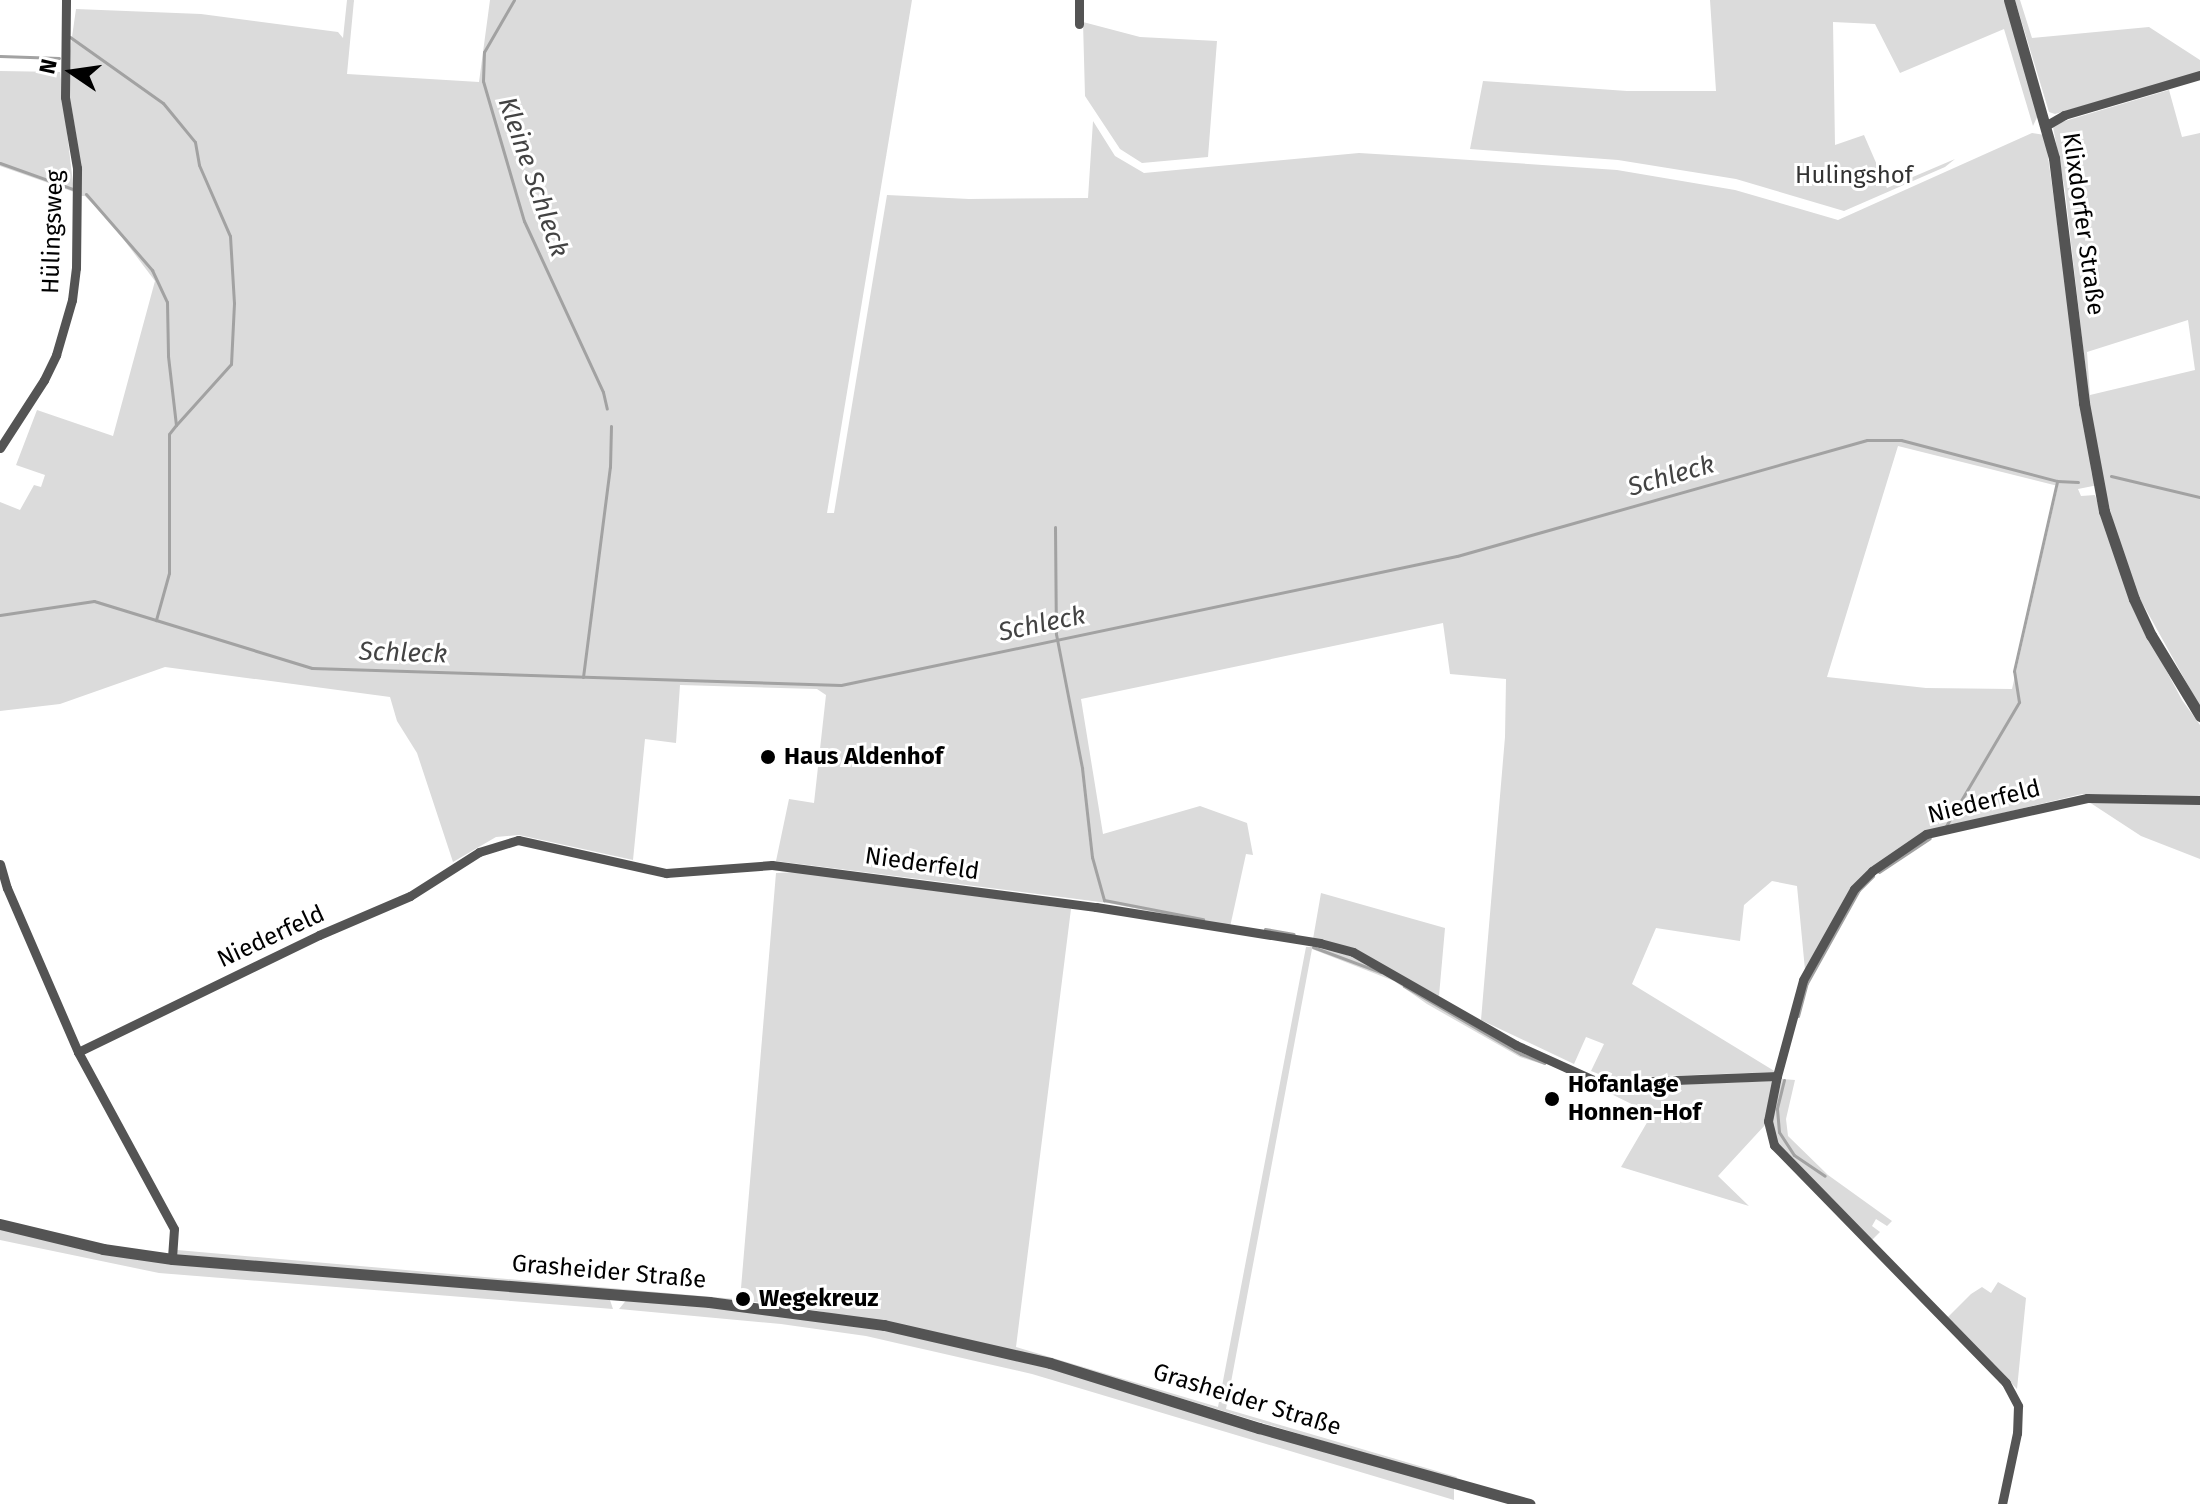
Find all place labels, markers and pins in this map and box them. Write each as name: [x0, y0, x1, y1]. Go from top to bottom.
place label: Haus Aldenhof: [784, 743, 943, 771]
marker: Haus Aldenhof: [759, 748, 777, 766]
place label: Hofanlage Honnen-Hof: [1568, 1071, 1701, 1127]
marker: Hofanlage Honnen-Hof: [1543, 1090, 1561, 1108]
place label: Wegekreuz: [759, 1285, 878, 1313]
marker: Wegekreuz: [734, 1290, 752, 1308]

